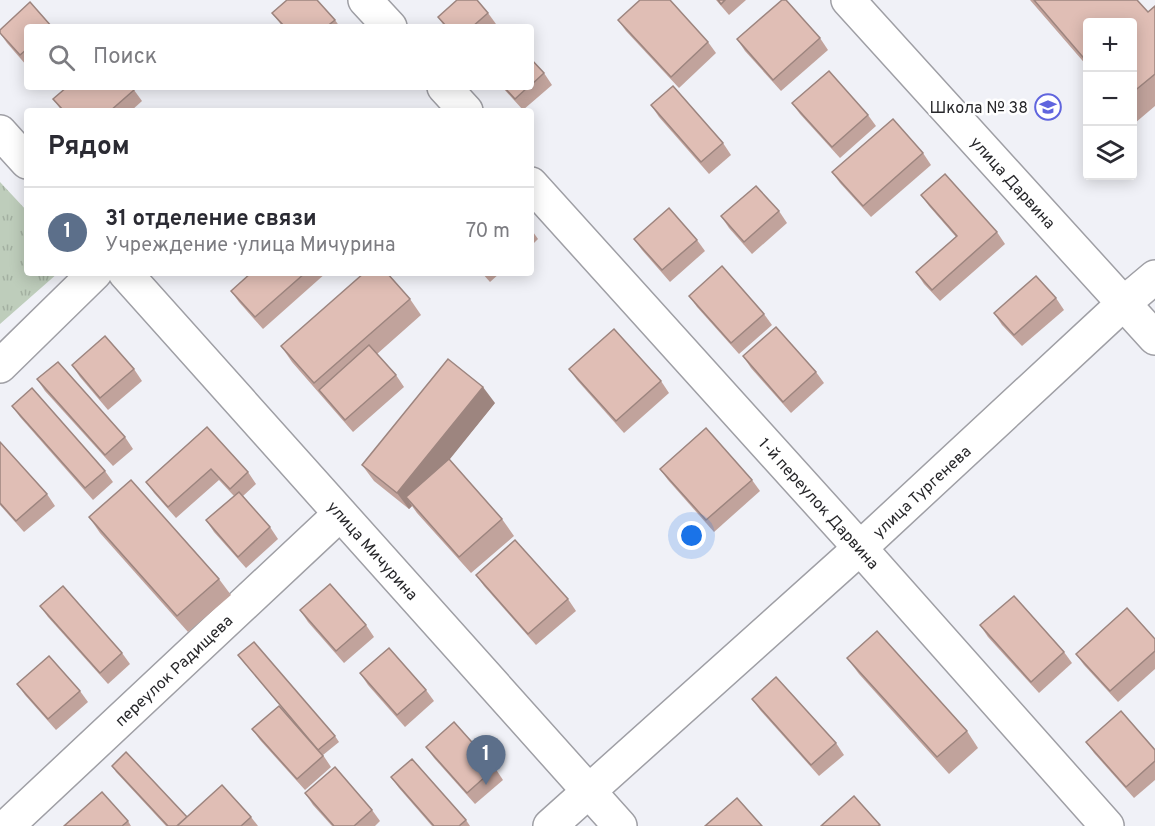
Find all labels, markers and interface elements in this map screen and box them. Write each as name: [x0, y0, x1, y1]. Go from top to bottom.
map controls: [1083, 18, 1137, 180]
button: +: [1083, 18, 1137, 72]
search box: [24, 24, 534, 90]
icon: search: [45, 41, 78, 74]
text: Поиск: [93, 44, 157, 71]
button: −: [1083, 72, 1137, 126]
school or university icon: Школа № 38: [1033, 92, 1063, 122]
place label: Школа № 38: [929, 99, 1028, 119]
button: layers: [1083, 126, 1137, 180]
text: Рядом: [48, 131, 130, 164]
street label: улица Дарвина: [965, 133, 1059, 234]
text: 31 отделение связи: [105, 206, 317, 233]
text: 1: [64, 219, 72, 245]
text: 70 m: [466, 219, 510, 245]
text: Учреждение · улица Мичурина: [105, 233, 396, 259]
street label: 1-й переулок Дарвина: [753, 435, 882, 574]
street label: улица Тургенева: [869, 442, 976, 543]
street label: улица Мичурина: [322, 498, 421, 605]
your location: [677, 521, 706, 550]
street label: переулок Радищева: [112, 612, 238, 732]
pin: 1: [466, 736, 506, 785]

